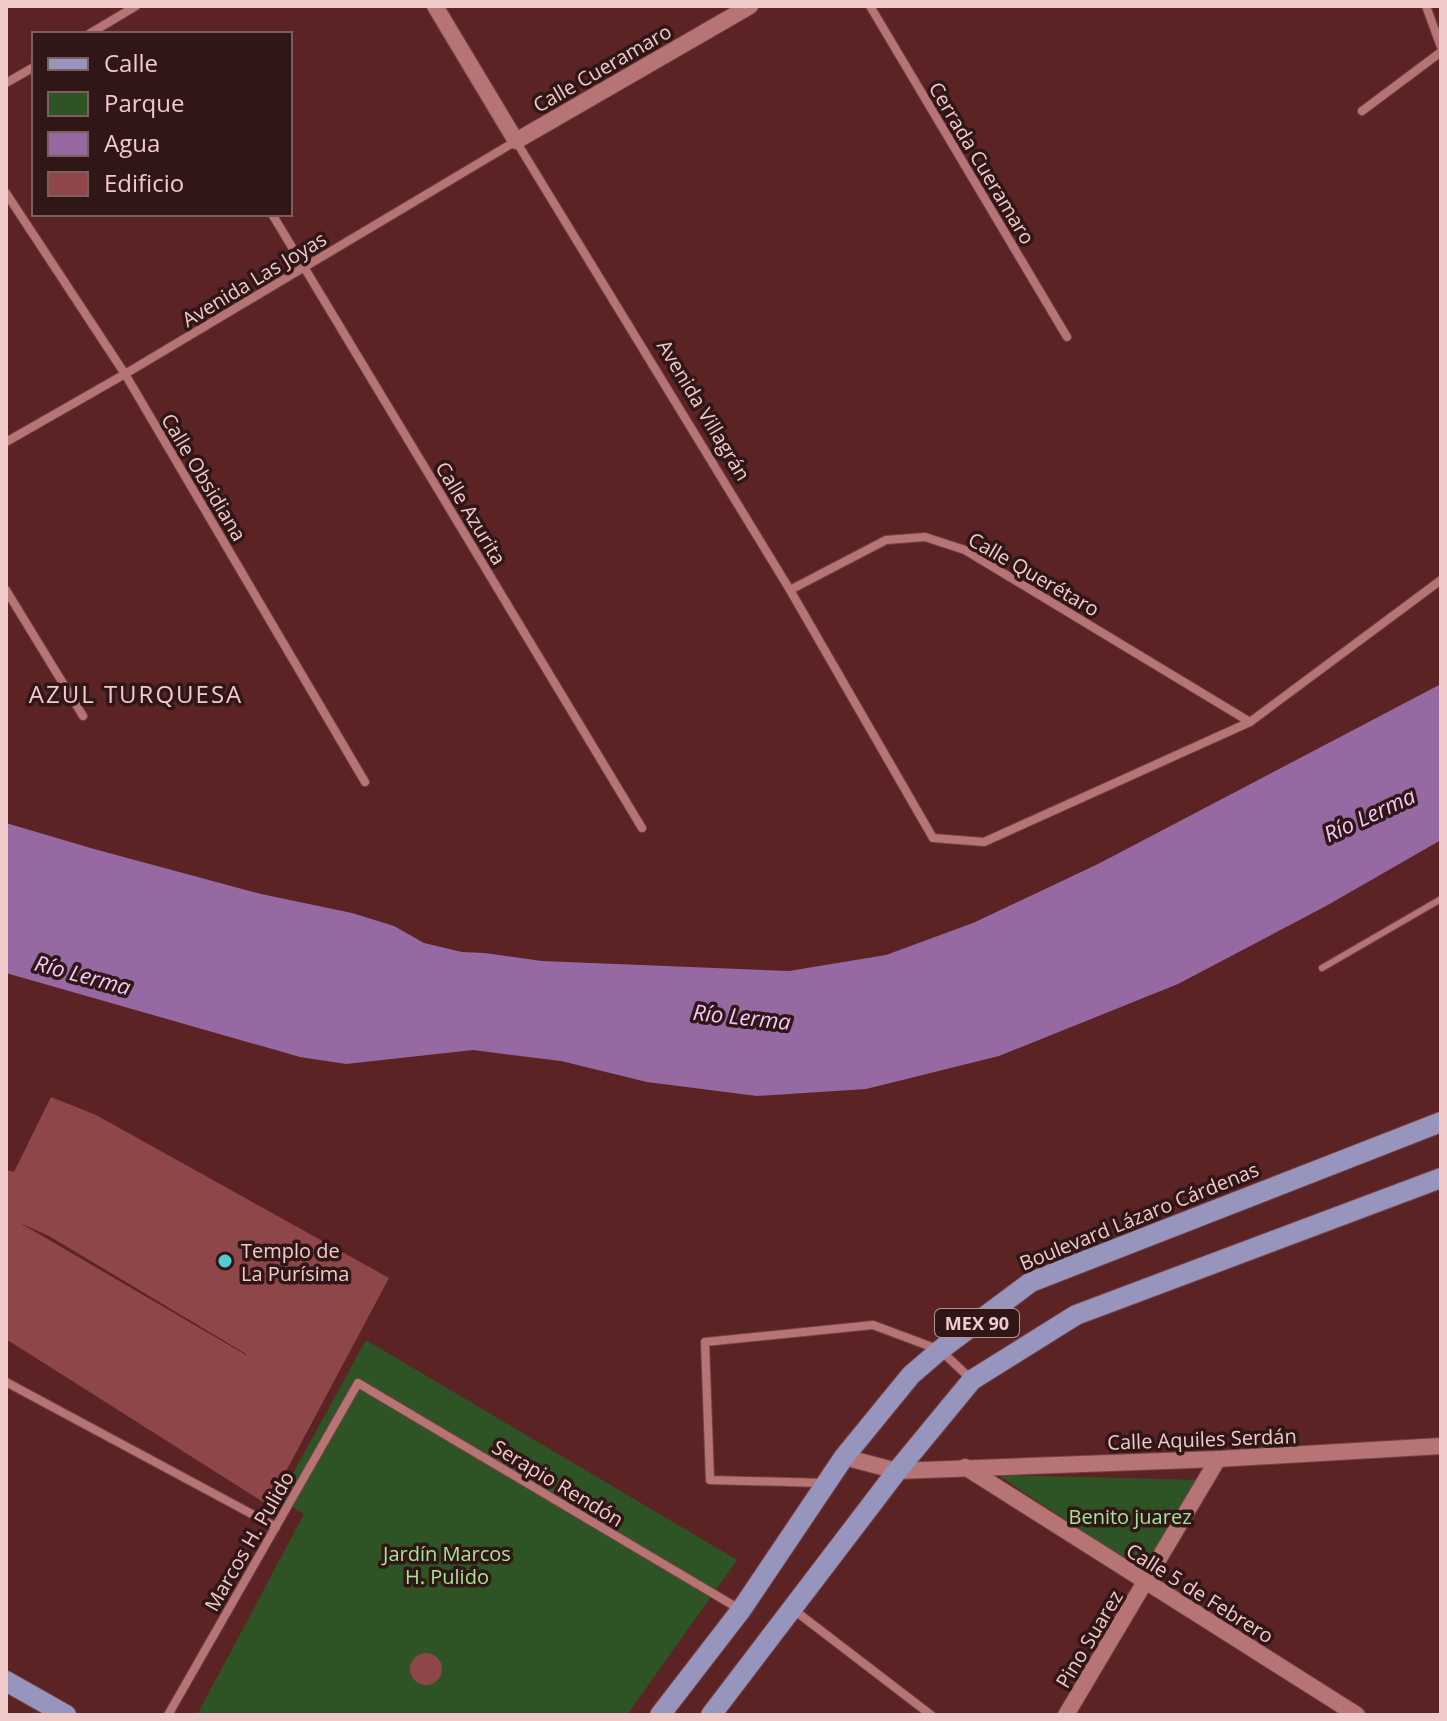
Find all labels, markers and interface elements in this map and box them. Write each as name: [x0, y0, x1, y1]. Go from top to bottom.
street label: Calle Cueramaro: [528, 17, 676, 119]
legend: [32, 32, 292, 216]
text: Calle: [104, 46, 158, 79]
street label: Cerrada Cueramaro: [923, 77, 1041, 249]
text: Parque: [104, 86, 184, 119]
text: Agua: [104, 126, 160, 159]
text: Edificio: [104, 166, 184, 199]
street label: Avenida Las Joyas: [177, 225, 331, 333]
street label: Avenida Villagrán: [651, 334, 757, 486]
street label: Calle Obsidiana: [155, 408, 253, 546]
street label: Calle Azurita: [430, 456, 512, 570]
street label: Calle Querétaro: [964, 526, 1104, 622]
district label: AZUL TURQUESA: [29, 677, 243, 710]
water label: Río Lerma: [1318, 780, 1420, 848]
water label: Río Lerma: [32, 947, 134, 1001]
water label: Río Lerma: [692, 996, 792, 1036]
street label: Boulevard Lázaro Cárdenas: [1015, 1156, 1263, 1276]
place label: Templo de La Purísima: [241, 1237, 349, 1287]
marker: Templo de La Purísima: [216, 1252, 234, 1270]
road number: MEX 90: [935, 1309, 1019, 1337]
street label: Calle Aquiles Serdán: [1107, 1422, 1297, 1456]
street label: Serapio Rendón: [487, 1433, 629, 1533]
street label: Marcos H. Pulido: [198, 1466, 300, 1616]
park label: Benito juarez: [1068, 1503, 1192, 1530]
street label: Calle 5 de Febrero: [1121, 1537, 1279, 1649]
park label: Jardín Marcos H. Pulido: [381, 1540, 511, 1590]
street label: Pino Suarez: [1049, 1585, 1129, 1693]

